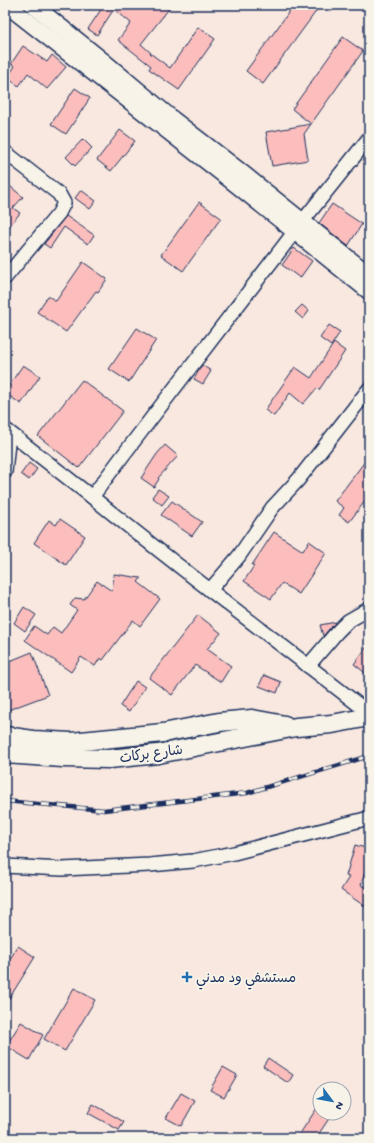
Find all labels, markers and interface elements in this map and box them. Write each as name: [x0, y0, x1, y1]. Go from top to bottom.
street label: شارع بركات: [119, 743, 184, 768]
marker: مستشفي ود مدني: [181, 971, 193, 983]
place label: مستشفي ود مدني: [196, 971, 296, 990]
north arrow: [312, 1081, 352, 1121]
text: N: [332, 1099, 346, 1111]

